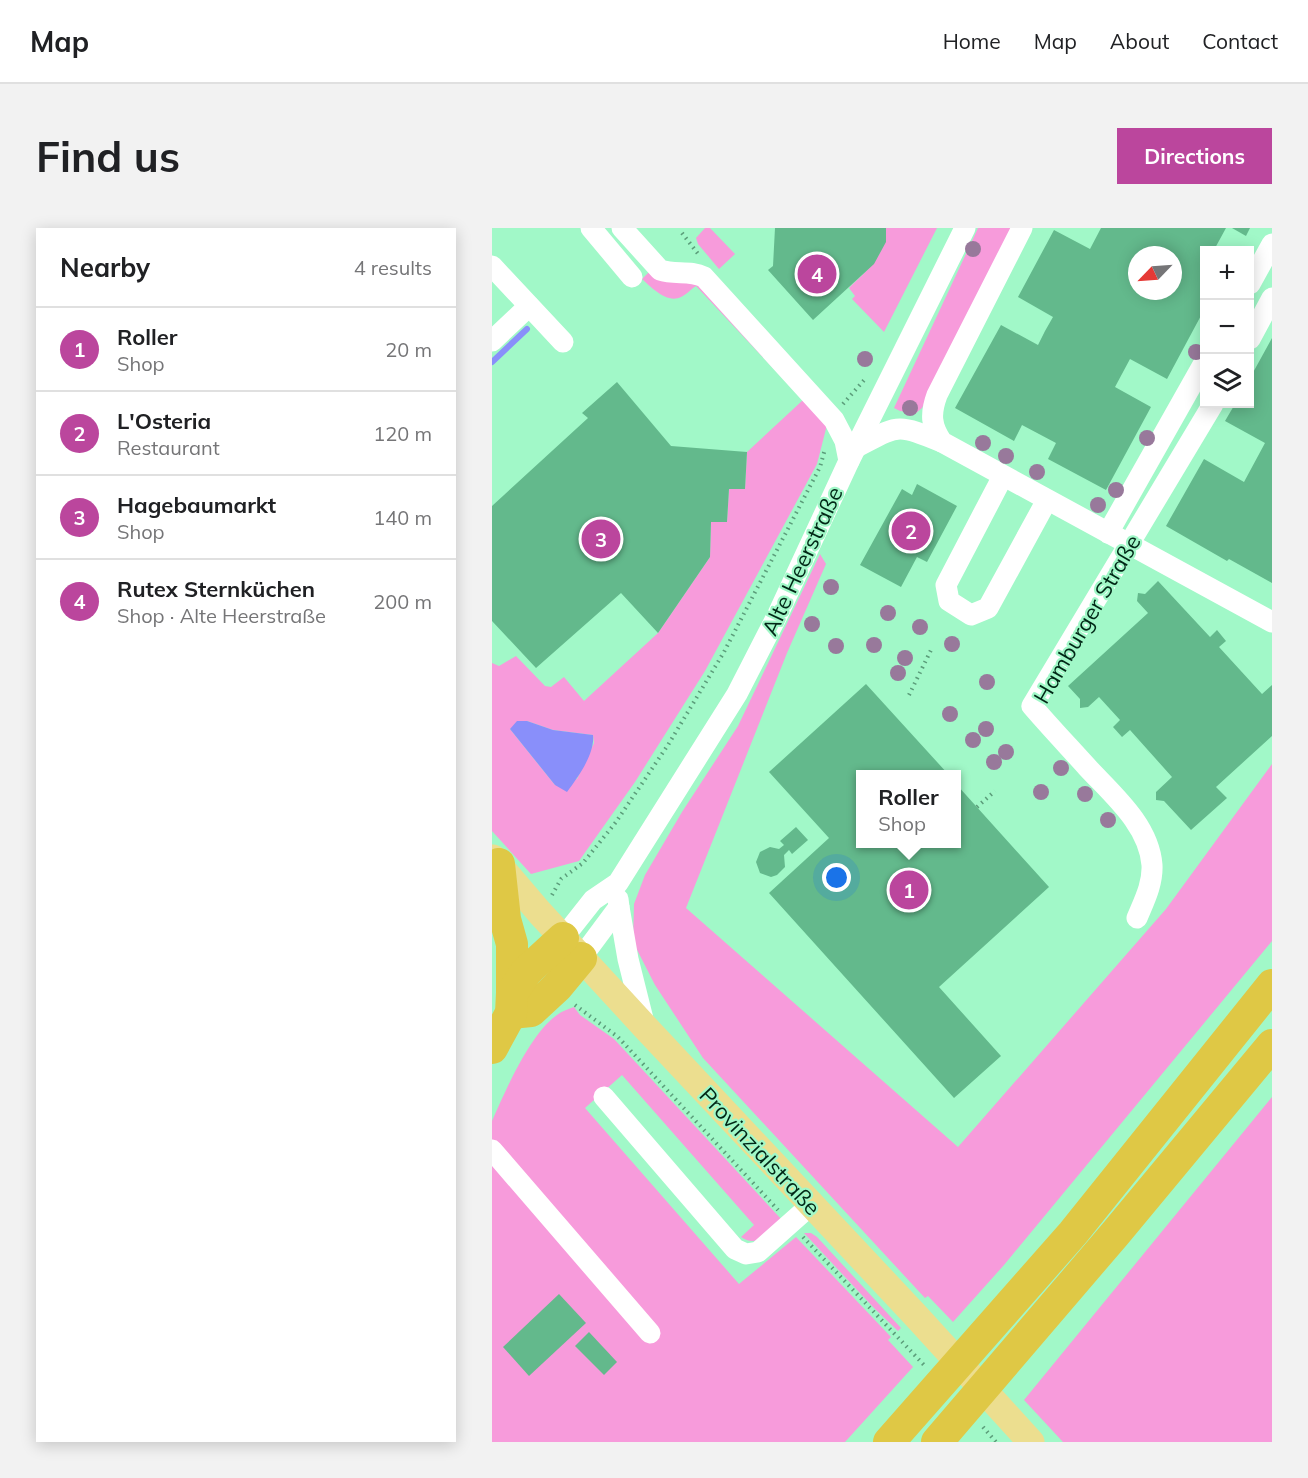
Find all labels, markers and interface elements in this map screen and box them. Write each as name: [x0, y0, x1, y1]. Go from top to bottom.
text: Map: [30, 24, 89, 59]
text: Home: [943, 28, 1001, 54]
text: Map: [1034, 28, 1077, 54]
text: About: [1110, 28, 1169, 54]
text: Contact: [1202, 28, 1278, 54]
button: Directions: [1117, 128, 1272, 184]
text: Find us: [36, 130, 180, 183]
north arrow: [1128, 246, 1182, 300]
map controls: [1200, 246, 1254, 408]
button: +: [1200, 246, 1254, 300]
text: Nearby: [60, 251, 150, 284]
pin: 4: [798, 252, 836, 296]
text: 4 results: [354, 255, 432, 280]
button: −: [1200, 300, 1254, 354]
text: Roller: [117, 323, 177, 351]
text: 1: [74, 337, 86, 362]
text: 20 m: [385, 337, 432, 362]
text: Shop: [117, 351, 165, 376]
button: layers: [1200, 354, 1254, 408]
text: L'Osteria: [117, 407, 211, 435]
text: 2: [74, 421, 86, 446]
text: 120 m: [373, 421, 432, 446]
text: Restaurant: [117, 435, 220, 460]
street label: Alte Heerstraße: [755, 482, 849, 640]
text: Hagebaumarkt: [117, 491, 276, 519]
text: 3: [74, 505, 86, 530]
text: 140 m: [373, 505, 432, 530]
pin: 2: [892, 508, 930, 554]
pin: 3: [582, 516, 620, 562]
text: Shop: [117, 519, 165, 544]
street label: Hamburger Straße: [1027, 530, 1147, 708]
text: Rutex Sternküchen: [117, 575, 315, 603]
text: 4: [74, 589, 86, 614]
text: 200 m: [373, 589, 432, 614]
text: Shop · Alte Heerstraße: [117, 603, 326, 628]
popup: [856, 770, 961, 848]
text: Roller: [878, 783, 939, 811]
text: Shop: [878, 811, 926, 836]
your location: [822, 863, 851, 892]
pin: 1: [890, 868, 928, 912]
street label: Provinzialstraße: [694, 1081, 826, 1221]

